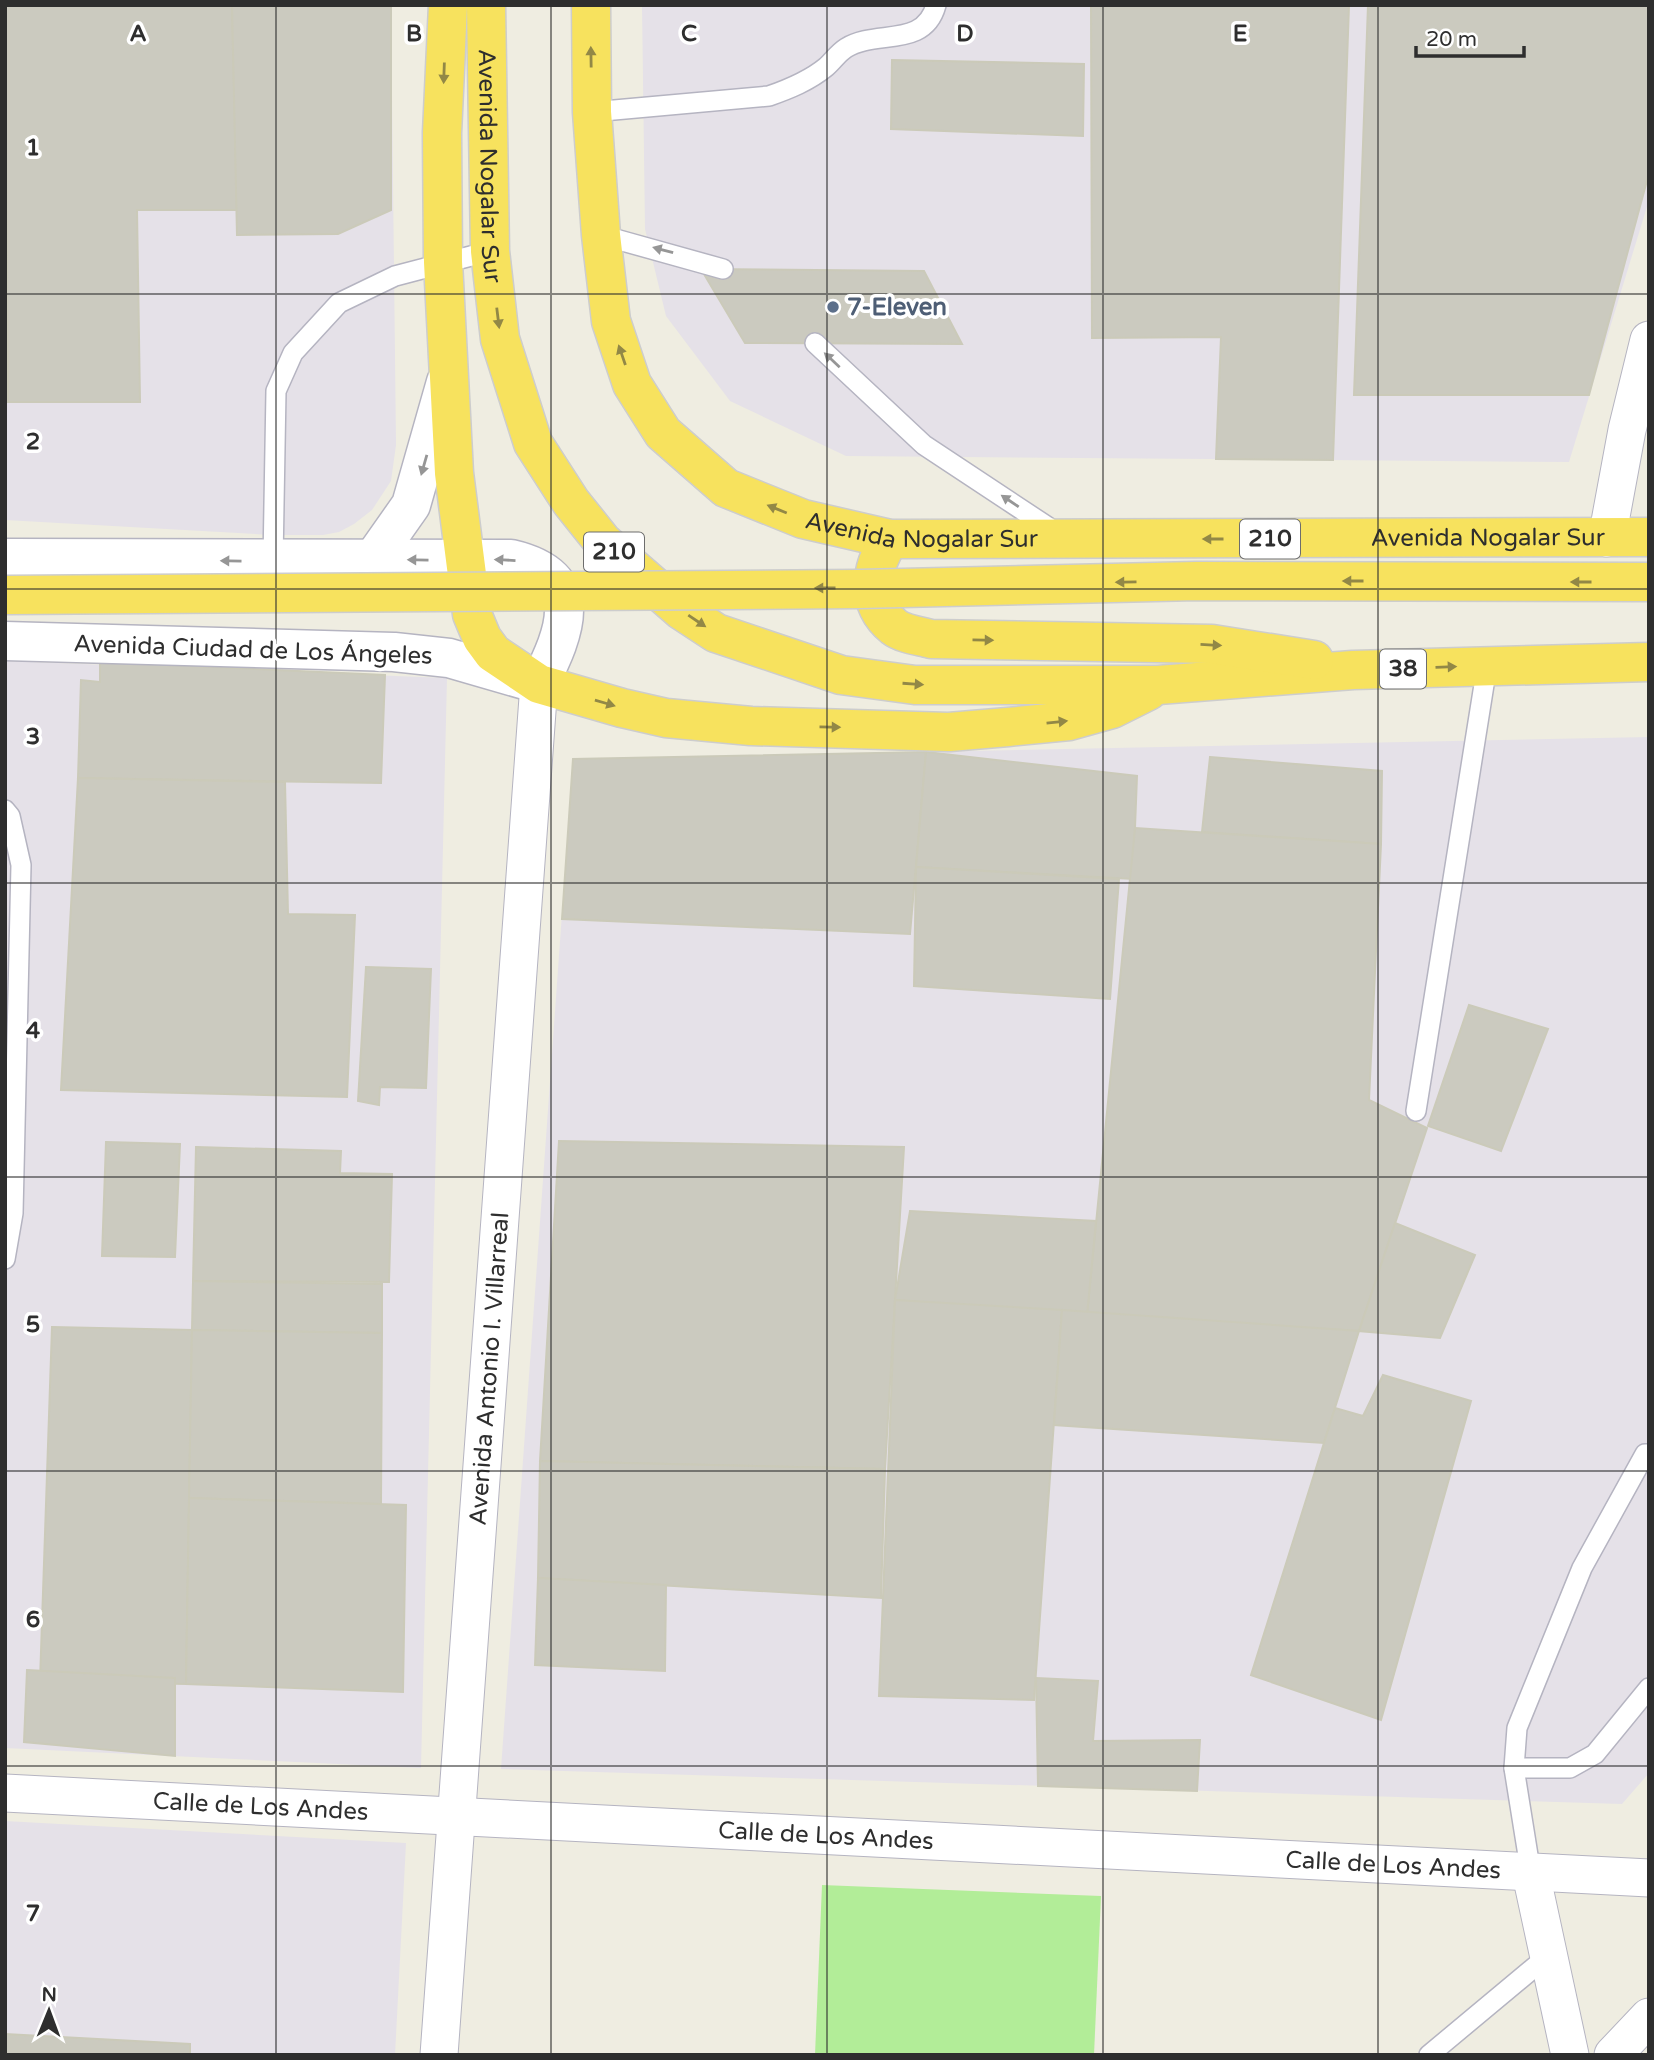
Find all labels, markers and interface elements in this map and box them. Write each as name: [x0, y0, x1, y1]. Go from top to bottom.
scale bar: [1416, 14, 1524, 58]
text: A: [129, 20, 147, 48]
text: B: [406, 20, 422, 48]
text: C: [681, 20, 697, 48]
text: D: [956, 20, 974, 48]
text: E: [1233, 20, 1247, 48]
text: 20 m: [1426, 27, 1477, 52]
one-way arrow: [585, 46, 597, 68]
street label: Avenida Nogalar Sur: [472, 49, 508, 285]
one-way arrow: [438, 63, 449, 85]
text: 1: [26, 134, 40, 162]
one-way arrow: [651, 244, 673, 255]
place label: 7-Eleven: [847, 293, 947, 322]
marker: 7-Eleven: [825, 299, 841, 315]
one-way arrow: [492, 307, 503, 329]
one-way arrow: [617, 345, 627, 366]
one-way arrow: [823, 352, 841, 368]
text: 2: [26, 428, 40, 456]
one-way arrow: [418, 454, 429, 476]
one-way arrow: [1001, 494, 1019, 508]
one-way arrow: [767, 503, 788, 514]
street label: Avenida Nogalar Sur: [803, 506, 1039, 555]
road number: 210: [1240, 520, 1300, 558]
street label: Avenida Nogalar Sur: [1371, 523, 1606, 552]
road number: 210: [584, 532, 644, 572]
one-way arrow: [1202, 533, 1224, 545]
one-way arrow: [407, 554, 429, 565]
one-way arrow: [220, 555, 242, 566]
one-way arrow: [494, 555, 516, 566]
one-way arrow: [1342, 575, 1364, 587]
one-way arrow: [1114, 576, 1136, 588]
one-way arrow: [1569, 576, 1591, 588]
one-way arrow: [813, 582, 835, 594]
one-way arrow: [687, 614, 707, 627]
street label: Avenida Ciudad de Los Ángeles: [73, 628, 433, 671]
one-way arrow: [973, 634, 995, 646]
one-way arrow: [1200, 639, 1222, 650]
road number: 38: [1380, 650, 1426, 688]
one-way arrow: [1436, 662, 1458, 673]
one-way arrow: [903, 679, 925, 690]
one-way arrow: [595, 699, 616, 709]
one-way arrow: [1046, 716, 1068, 727]
one-way arrow: [819, 721, 841, 733]
text: 3: [26, 723, 40, 751]
text: 4: [26, 1017, 41, 1045]
street label: Avenida Antonio I. Villarreal: [463, 1211, 515, 1527]
text: 5: [26, 1311, 40, 1339]
text: 6: [26, 1606, 40, 1634]
street label: Calle de Los Andes: [152, 1786, 369, 1826]
street label: Calle de Los Andes: [717, 1815, 934, 1855]
street label: Calle de Los Andes: [1285, 1845, 1502, 1885]
text: 7: [26, 1900, 40, 1928]
north arrow: [14, 1976, 84, 2046]
text: N: [41, 1984, 57, 2006]

